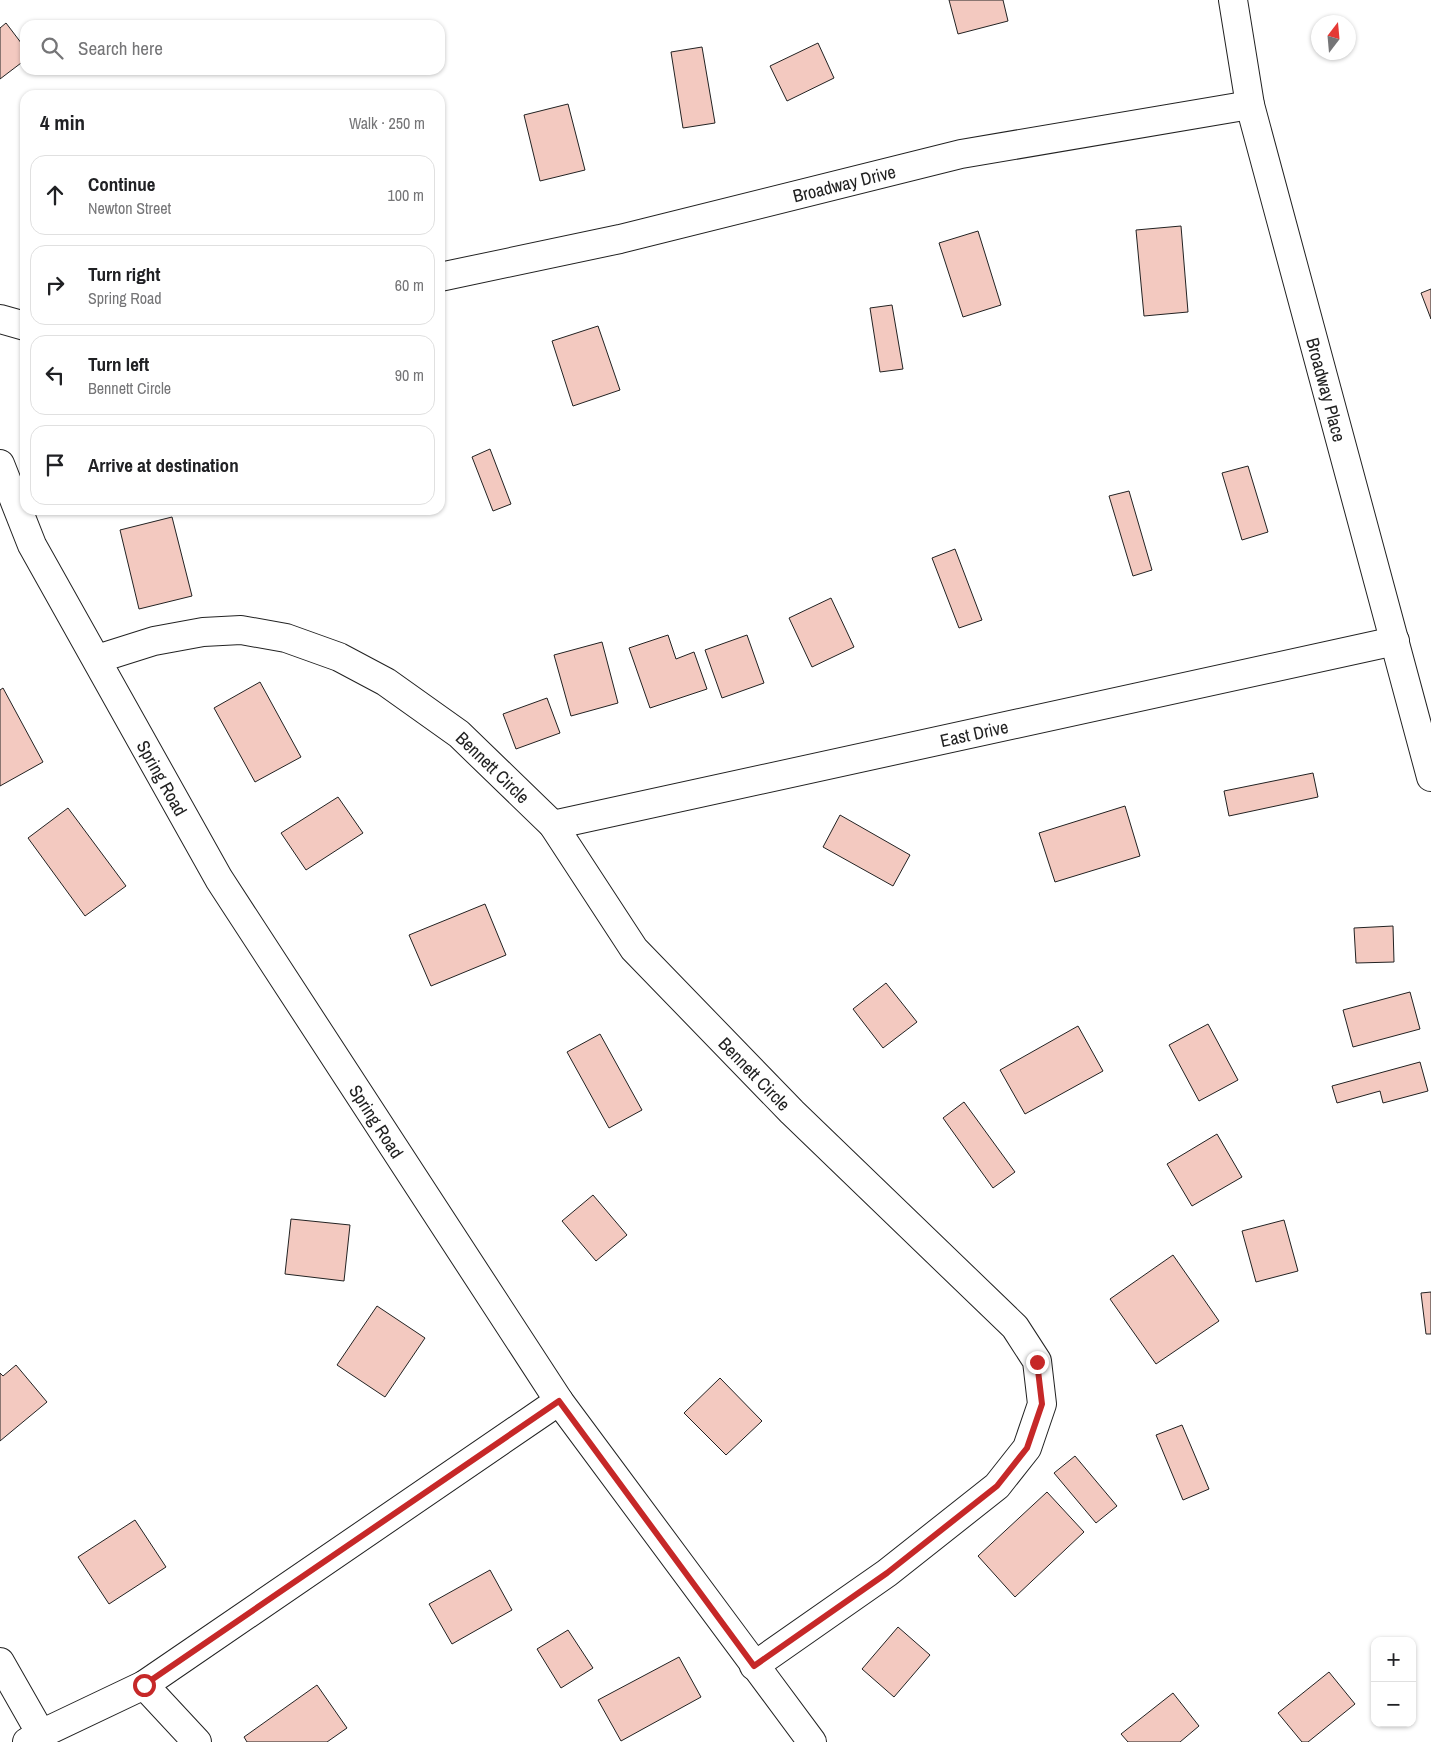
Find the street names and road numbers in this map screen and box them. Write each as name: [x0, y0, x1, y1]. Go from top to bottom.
street label: Broadway Drive: [790, 158, 898, 208]
street label: Broadway Place: [1301, 335, 1353, 444]
street label: East Drive: [938, 713, 1010, 753]
street label: Bennett Circle: [451, 725, 535, 809]
street label: Spring Road: [131, 736, 194, 820]
street label: Bennett Circle: [713, 1031, 796, 1116]
street label: Spring Road: [344, 1080, 410, 1163]

